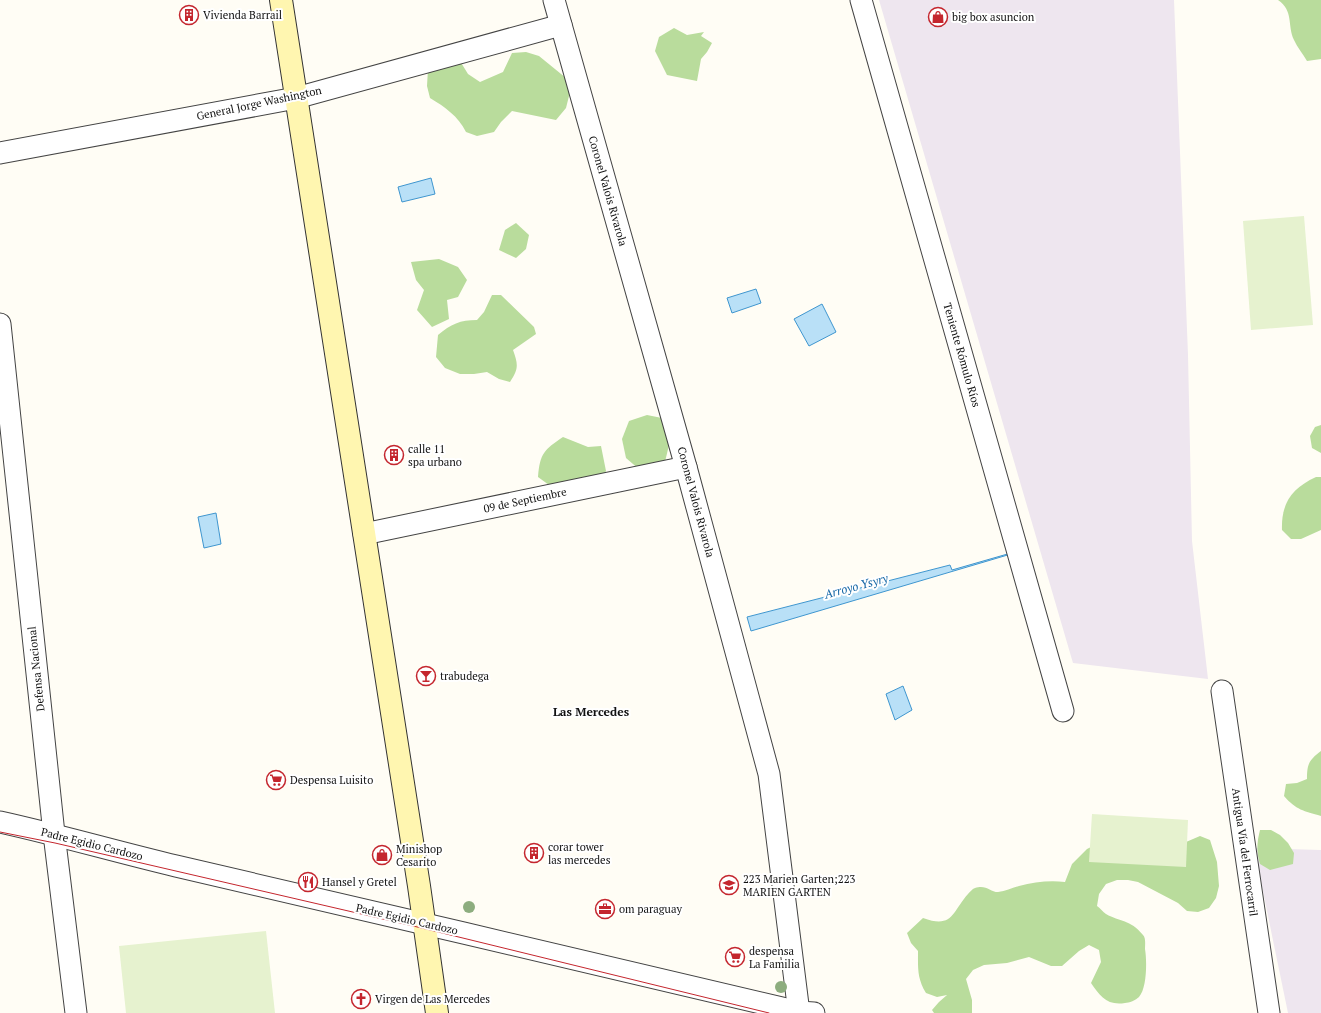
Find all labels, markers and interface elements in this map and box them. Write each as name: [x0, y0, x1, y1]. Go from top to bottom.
building icon: Vivienda Barrail: [178, 4, 200, 26]
shop icon: big box asuncion: [927, 6, 949, 28]
place label: Vivienda Barrail: [203, 8, 282, 22]
place label: big box asuncion: [952, 10, 1035, 24]
street label: General Jorge Washington: [195, 83, 323, 123]
street label: Coronel Valois Rivarola: [586, 134, 631, 248]
street label: Teniente Rómulo Ríos: [940, 301, 984, 409]
place label: calle 11 spa urbano: [408, 442, 462, 469]
building icon: calle 11 spa urbano: [383, 444, 405, 466]
street label: Coronel Valois Rivarola: [674, 445, 718, 559]
street label: 09 de Septiembre: [482, 484, 568, 516]
water label: Arroyo Ysyry: [822, 570, 890, 602]
street label: Defensa Nacional: [25, 626, 47, 712]
bar icon: trabudega: [415, 665, 437, 687]
place label: trabudega: [440, 669, 490, 683]
district label: Las Mercedes: [553, 704, 630, 719]
supermarket icon: Despensa Luisito: [265, 769, 287, 791]
place label: Despensa Luisito: [290, 773, 373, 787]
street label: Antigua Vía del Ferrocarril: [1229, 787, 1261, 917]
street label: Padre Egidio Cardozo: [40, 825, 144, 863]
place label: corar tower las mercedes: [548, 840, 611, 867]
place label: Minishop Cesarito: [396, 842, 442, 869]
building icon: corar tower las mercedes: [523, 842, 545, 864]
shop icon: Minishop Cesarito: [371, 844, 393, 866]
restaurant icon: Hansel y Gretel: [297, 871, 319, 893]
place label: 223 Marien Garten;223 MARIEN GARTEN: [743, 872, 856, 899]
school or university icon: 223 Marien Garten;223 MARIEN GARTEN: [718, 874, 740, 896]
place label: Hansel y Gretel: [322, 875, 397, 889]
office icon: om paraguay: [594, 898, 616, 920]
street label: Padre Egidio Cardozo: [354, 900, 460, 938]
place label: om paraguay: [619, 902, 682, 916]
place label: despensa La Familia: [749, 944, 800, 971]
supermarket icon: despensa La Familia: [724, 946, 746, 968]
church icon: Virgen de Las Mercedes: [350, 988, 372, 1010]
place label: Virgen de Las Mercedes: [375, 992, 490, 1006]

